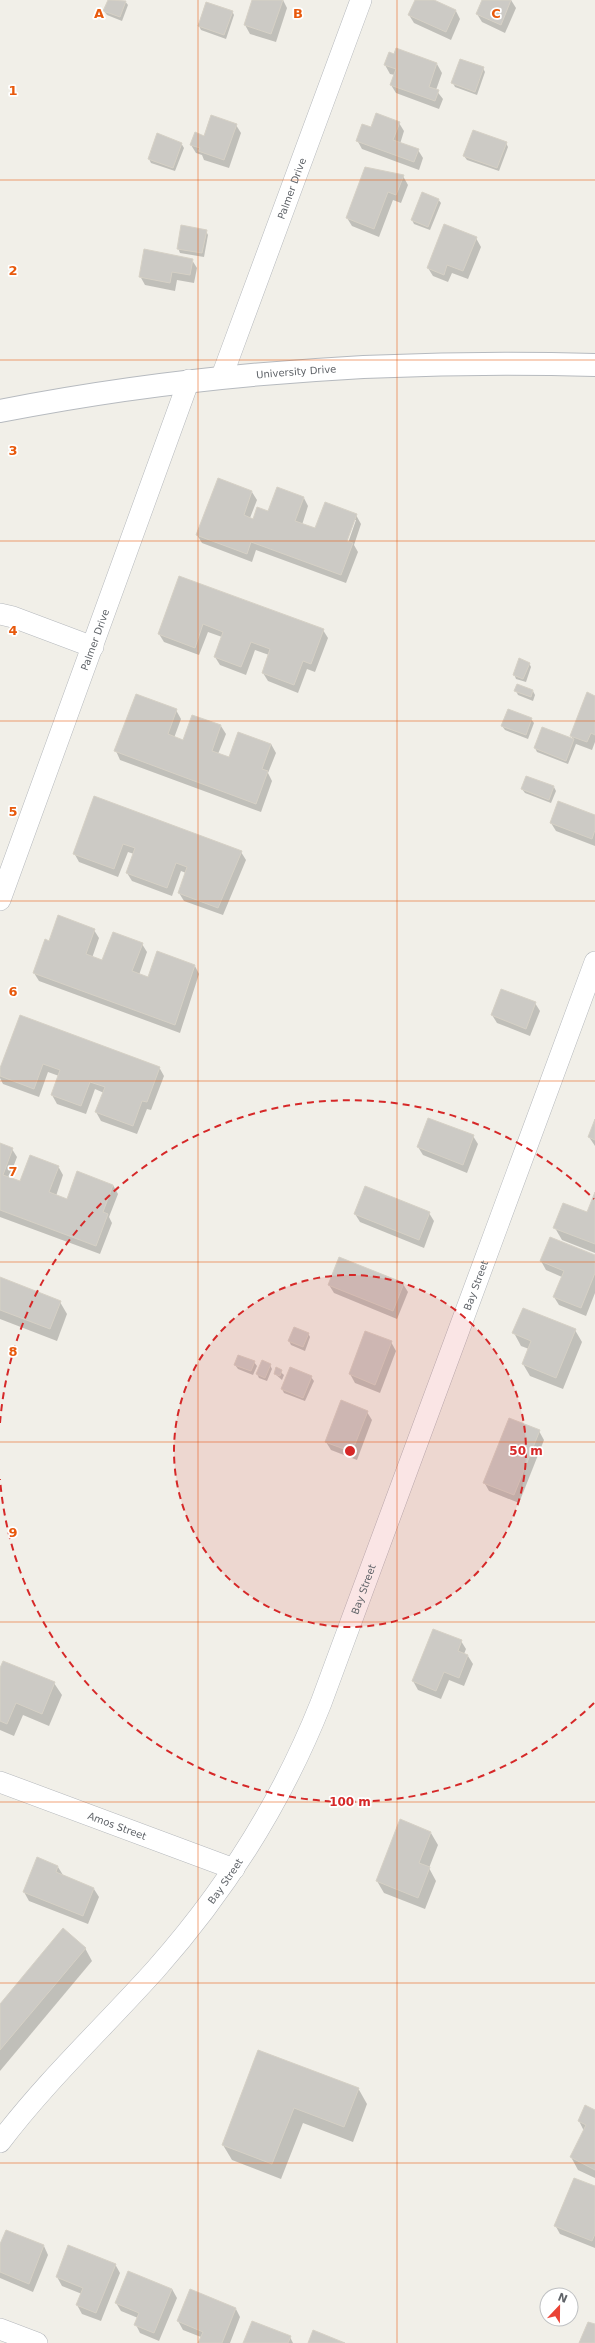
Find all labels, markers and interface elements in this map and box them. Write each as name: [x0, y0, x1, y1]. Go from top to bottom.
text: A: [94, 6, 104, 21]
text: B: [293, 6, 303, 21]
text: C: [491, 6, 501, 21]
text: 1: [8, 83, 18, 98]
street label: Palmer Drive: [275, 156, 308, 221]
text: 2: [8, 263, 18, 278]
street label: University Drive: [256, 363, 337, 380]
text: 3: [8, 443, 18, 458]
street label: Palmer Drive: [79, 608, 111, 672]
text: 4: [8, 623, 18, 638]
text: 5: [8, 804, 18, 819]
text: 6: [8, 984, 18, 999]
text: 7: [8, 1164, 18, 1179]
street label: Bay Street: [462, 1259, 490, 1312]
text: 8: [8, 1344, 18, 1359]
centre of rings: [343, 1444, 357, 1458]
text: 50 m: [509, 1444, 543, 1458]
text: 9: [8, 1525, 18, 1540]
street label: Bay Street: [349, 1563, 378, 1616]
text: 100 m: [329, 1795, 371, 1809]
street label: Amos Street: [86, 1810, 148, 1842]
street label: Bay Street: [206, 1856, 245, 1906]
north arrow: [539, 2287, 579, 2327]
text: N: [556, 2290, 569, 2306]

